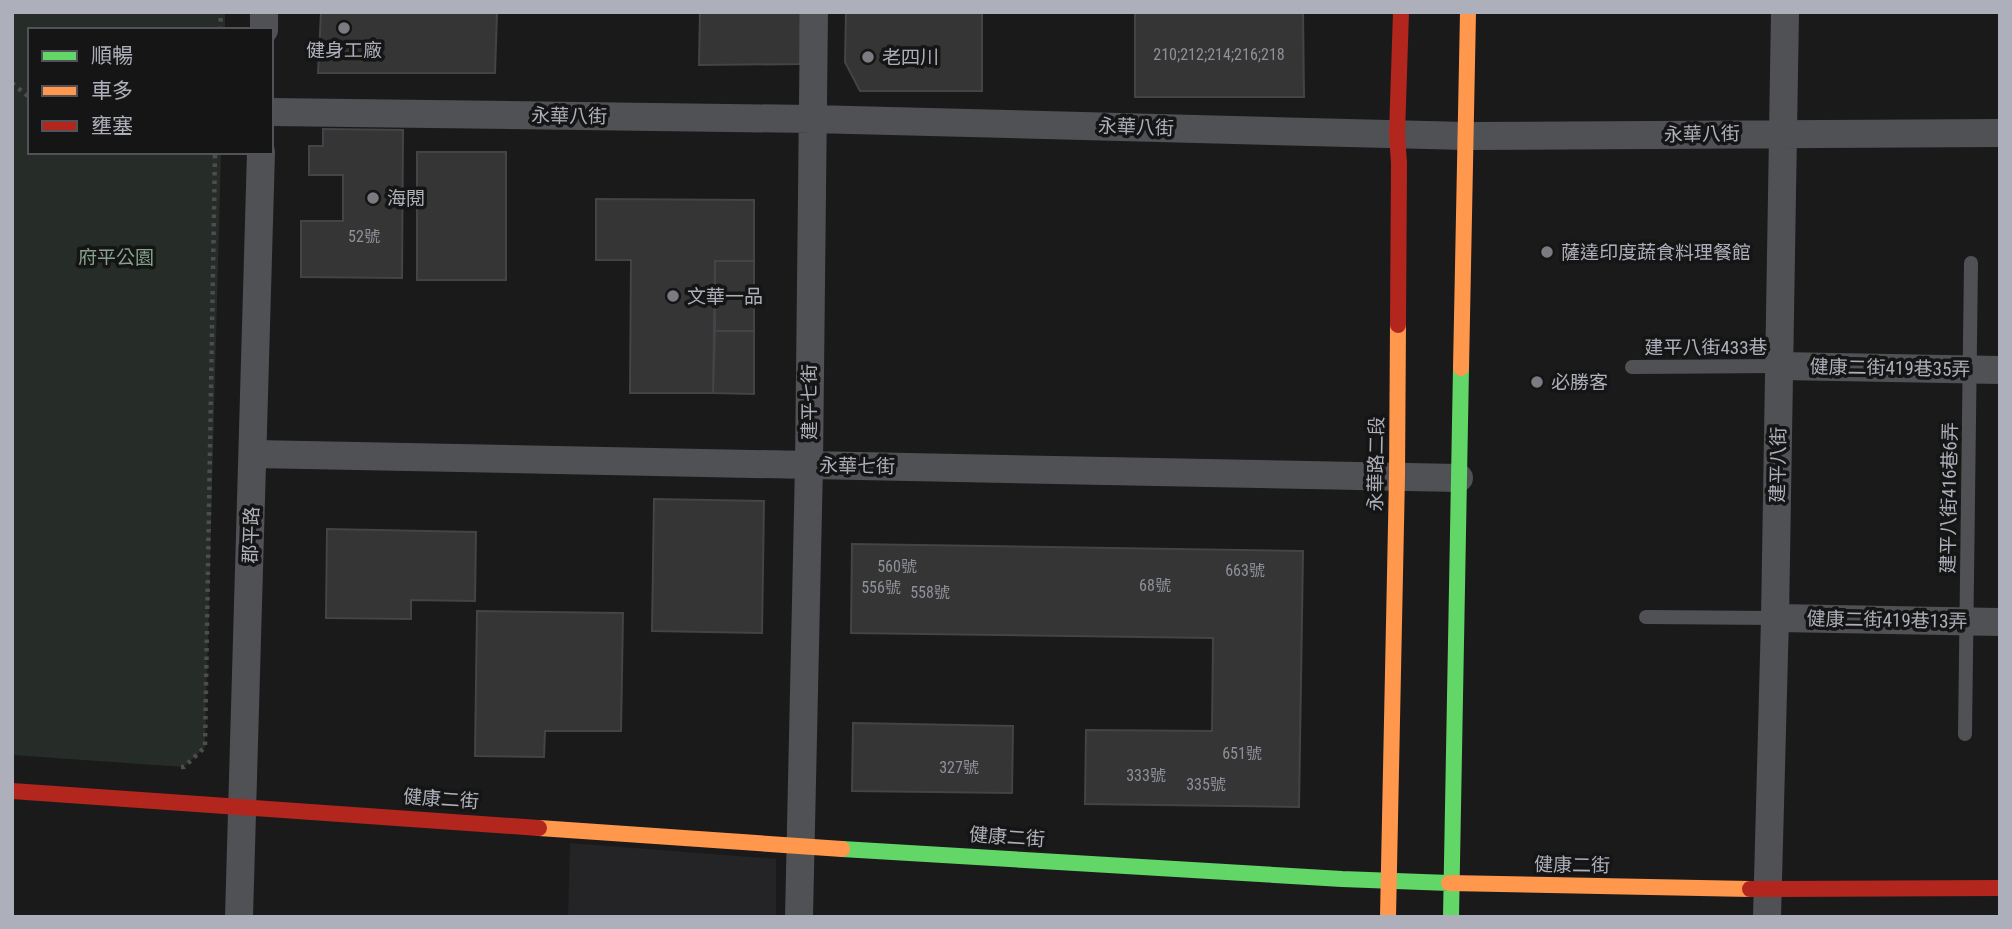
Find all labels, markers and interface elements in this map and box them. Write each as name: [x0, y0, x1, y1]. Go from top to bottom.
marker: 健身工廠: [336, 20, 352, 36]
legend: [28, 28, 273, 154]
place label: 健身工廠: [306, 39, 382, 62]
text: 順暢: [91, 44, 133, 68]
house number: 210;212;214;216;218: [1153, 45, 1285, 64]
place label: 老四川: [882, 46, 939, 69]
marker: 老四川: [860, 49, 876, 65]
text: 車多: [91, 79, 133, 103]
street label: 永華八街: [531, 104, 607, 128]
text: 壅塞: [91, 114, 133, 138]
street label: 永華八街: [1098, 114, 1174, 140]
street label: 永華八街: [1664, 122, 1740, 146]
place label: 海閱: [387, 187, 425, 210]
marker: 海閱: [365, 190, 381, 206]
house number: 52號: [348, 227, 380, 246]
place label: 薩達印度蔬食料理餐館: [1561, 241, 1751, 264]
marker: 薩達印度蔬食料理餐館: [1539, 244, 1555, 260]
park label: 府平公園: [78, 246, 154, 269]
place label: 文華一品: [687, 285, 763, 308]
marker: 文華一品: [665, 288, 681, 304]
street label: 建平八街433巷: [1644, 336, 1768, 359]
street label: 健康二街419巷35弄: [1809, 355, 1971, 381]
street label: 建平七街: [798, 364, 821, 440]
place label: 必勝客: [1551, 371, 1608, 394]
marker: 必勝客: [1529, 374, 1545, 390]
street label: 永華路二段: [1364, 416, 1388, 512]
street label: 建平八街416巷6弄: [1936, 422, 1962, 574]
street label: 建平八街: [1766, 427, 1790, 503]
street label: 永華七街: [819, 454, 895, 478]
street label: 郡平路: [239, 506, 263, 564]
house number: 560號: [877, 557, 917, 576]
house number: 663號: [1225, 561, 1265, 580]
house number: 68號: [1139, 576, 1171, 595]
house number: 556號: [861, 578, 901, 597]
house number: 558號: [910, 583, 950, 602]
street label: 健康二街419巷13弄: [1806, 607, 1968, 633]
house number: 651號: [1222, 744, 1262, 763]
house number: 327號: [939, 758, 979, 777]
house number: 333號: [1126, 766, 1166, 785]
house number: 335號: [1186, 775, 1226, 794]
street label: 健康二街: [402, 785, 480, 813]
street label: 健康二街: [968, 823, 1046, 851]
street label: 健康二街: [1534, 853, 1610, 877]

